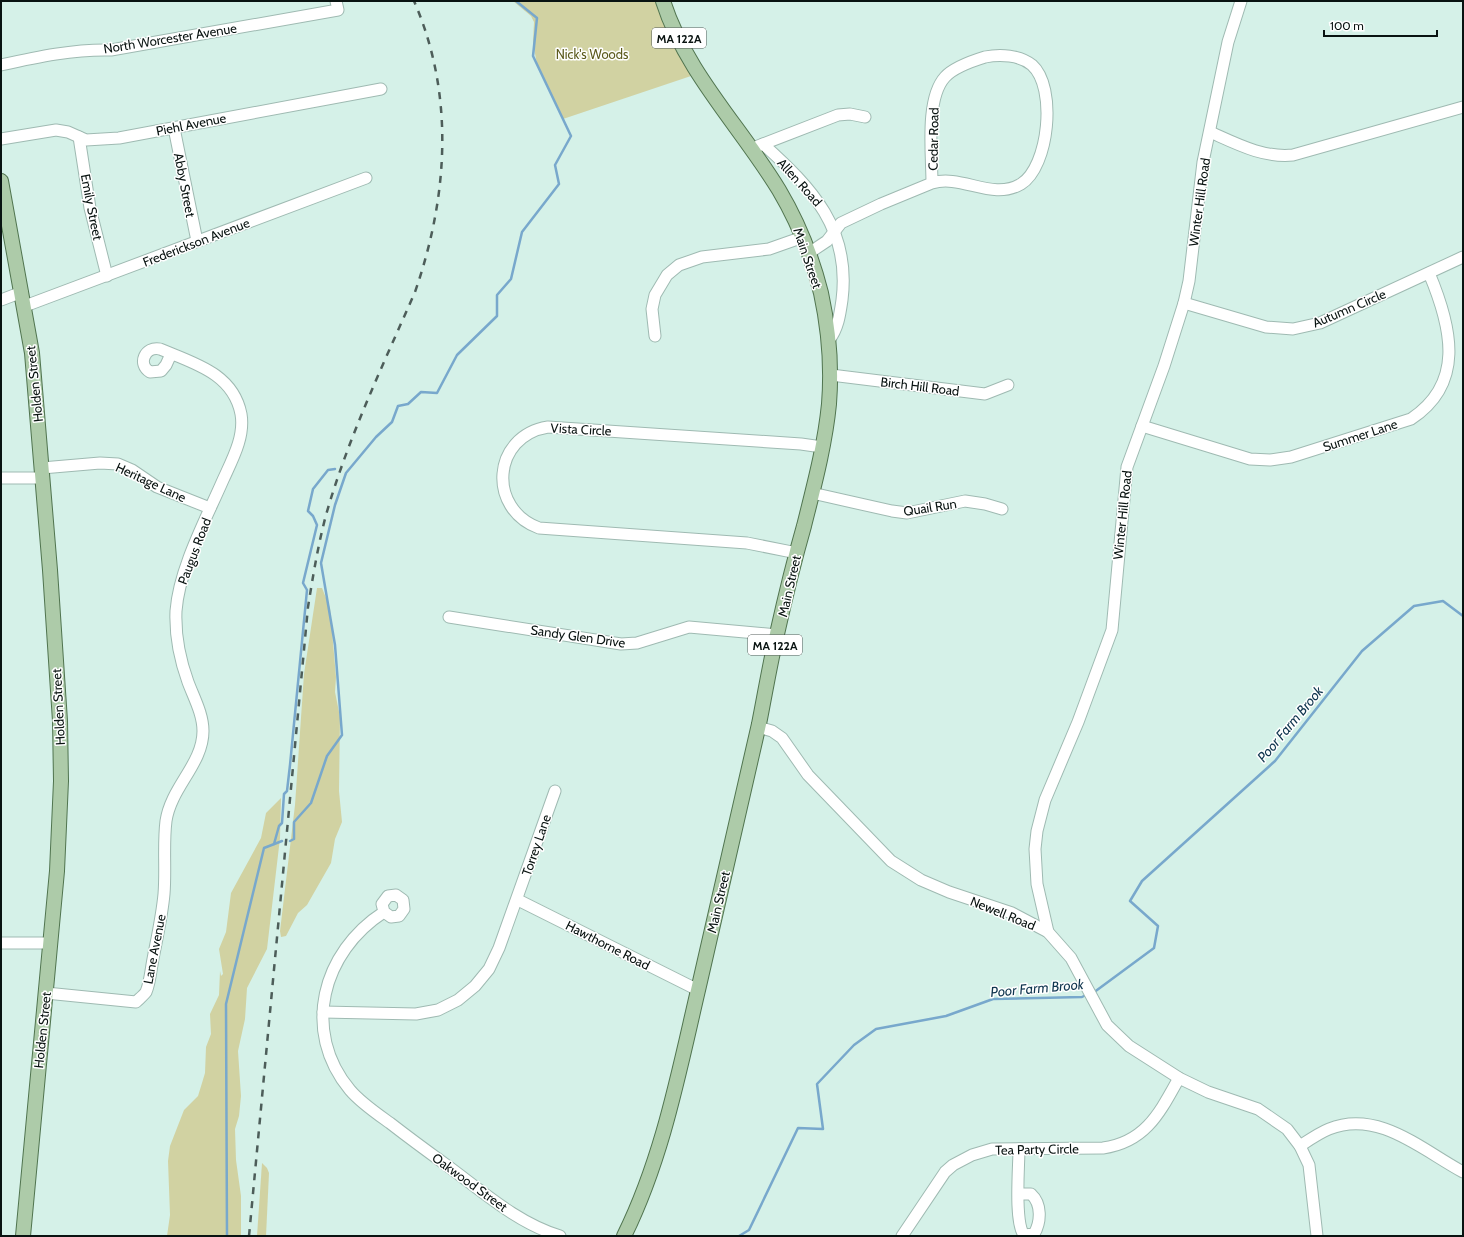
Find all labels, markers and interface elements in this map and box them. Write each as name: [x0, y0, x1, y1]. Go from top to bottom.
scale bar: [1324, 12, 1437, 38]
text: 100 m: [1330, 18, 1364, 33]
street label: North Worcester Avenue: [102, 20, 238, 56]
road number: MA 122A: [652, 28, 706, 48]
park label: Nick's Woods: [556, 46, 629, 62]
street label: Cedar Road: [924, 107, 942, 171]
street label: Piehl Avenue: [155, 109, 228, 139]
street label: Abby Street: [171, 151, 199, 219]
street label: Allen Road: [774, 155, 826, 209]
street label: Winter Hill Road: [1185, 157, 1213, 247]
street label: Emily Street: [78, 173, 106, 242]
street label: Frederickson Avenue: [140, 214, 252, 270]
street label: Main Street: [790, 226, 826, 291]
street label: Autumn Circle: [1310, 285, 1388, 331]
street label: Holden Street: [22, 344, 46, 423]
street label: Birch Hill Road: [880, 373, 960, 399]
street label: Summer Lane: [1321, 415, 1400, 455]
street label: Vista Circle: [550, 419, 612, 439]
street label: Heritage Lane: [113, 459, 189, 505]
street label: Winter Hill Road: [1109, 470, 1135, 560]
street label: Quail Run: [902, 495, 958, 519]
street label: Paugus Road: [174, 515, 214, 587]
street label: Main Street: [774, 553, 804, 619]
street label: Sandy Glen Drive: [530, 621, 627, 651]
road number: MA 122A: [748, 635, 802, 655]
street label: Holden Street: [48, 668, 68, 746]
water label: Poor Farm Brook: [1253, 682, 1328, 766]
street label: Torrey Lane: [518, 812, 554, 878]
street label: Main Street: [703, 869, 733, 935]
street label: Newell Road: [968, 893, 1038, 933]
street label: Lane Avenue: [139, 912, 169, 985]
street label: Hawthorne Road: [563, 917, 653, 973]
water label: Poor Farm Brook: [990, 975, 1085, 1001]
street label: Holden Street: [30, 990, 54, 1069]
street label: Tea Party Circle: [995, 1140, 1079, 1158]
street label: Oakwood Street: [429, 1149, 511, 1215]

